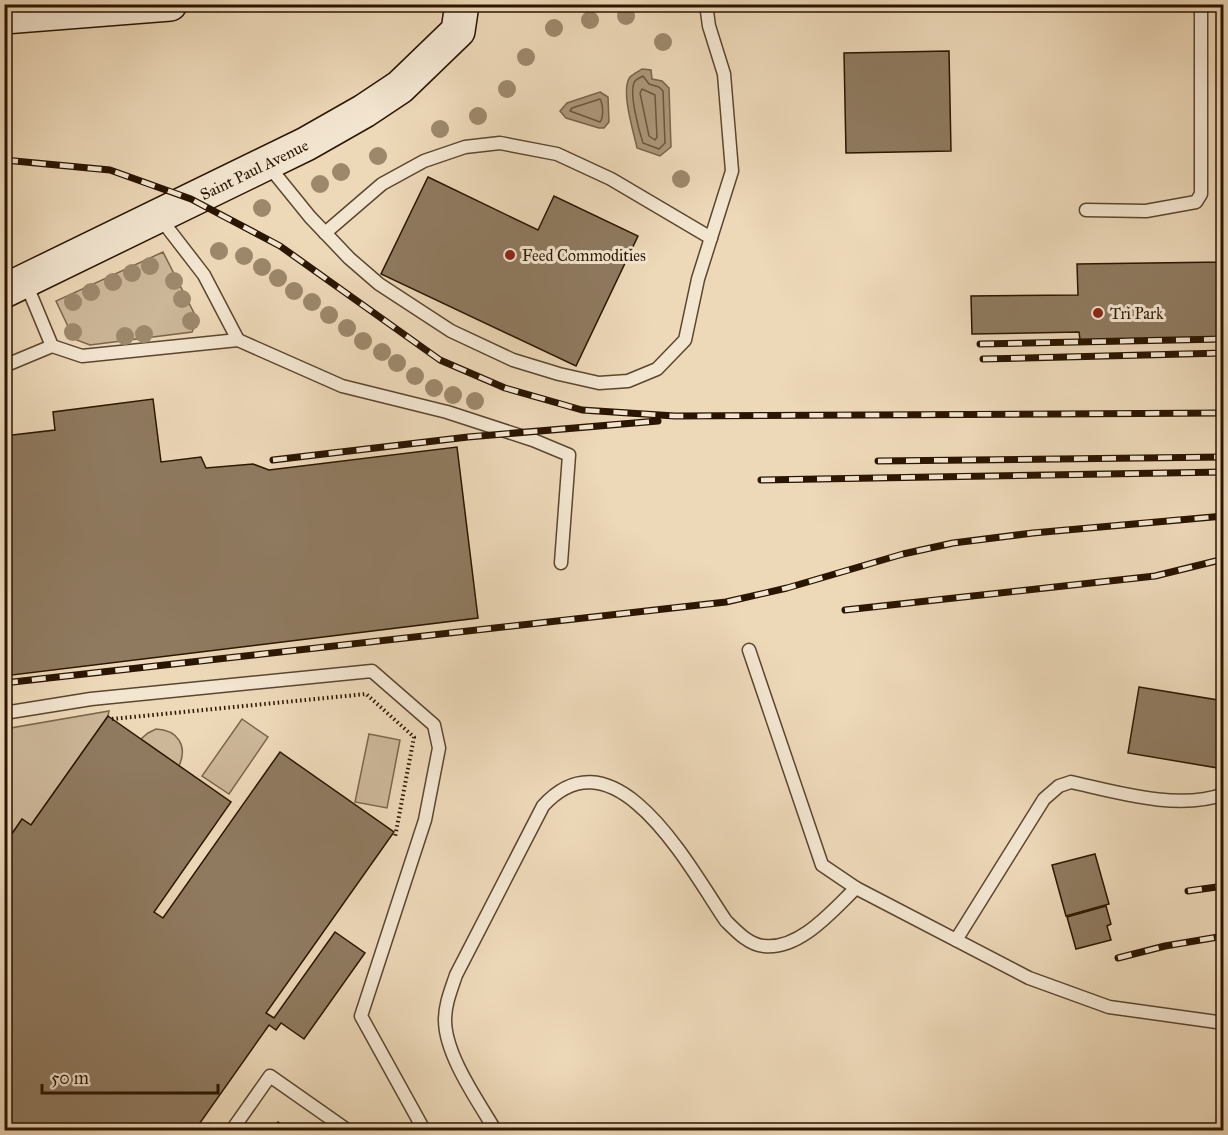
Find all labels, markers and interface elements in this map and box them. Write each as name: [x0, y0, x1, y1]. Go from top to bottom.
street label: Saint Paul Avenue: [197, 135, 312, 204]
place label: Feed Commodities: [522, 246, 646, 265]
marker: Feed Commodities: [503, 248, 517, 262]
place label: Tri Park: [1110, 304, 1164, 323]
marker: Tri Park: [1091, 306, 1105, 320]
scale bar: [42, 1057, 218, 1095]
text: 50 m: [51, 1067, 89, 1089]

